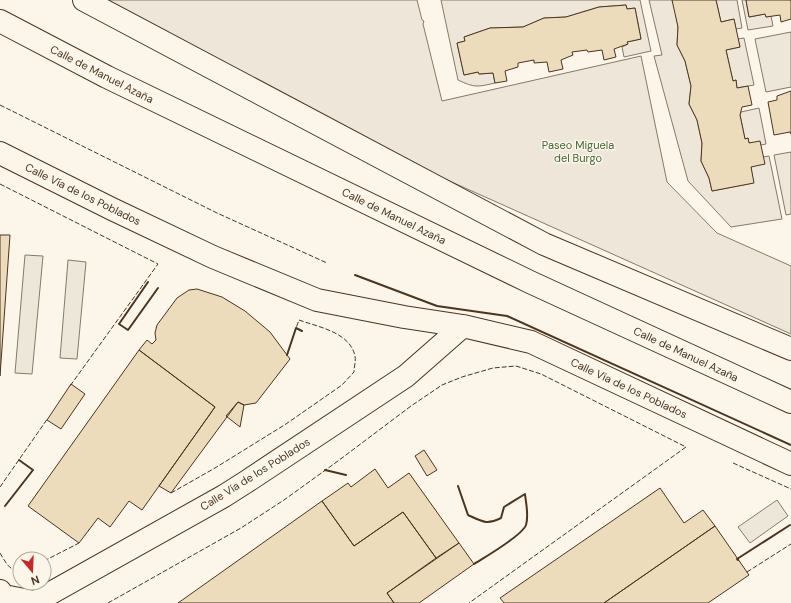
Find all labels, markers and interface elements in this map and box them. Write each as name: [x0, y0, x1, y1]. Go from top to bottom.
street label: Calle de Manuel Azaña: [48, 42, 156, 106]
park label: Paseo Miguela del Burgo: [542, 138, 614, 165]
street label: Calle Vía de los Poblados: [23, 160, 143, 228]
street label: Calle de Manuel Azaña: [340, 185, 448, 247]
street label: Calle de Manuel Azaña: [631, 324, 741, 384]
street label: Calle Vía de los Poblados: [568, 355, 690, 421]
street label: Calle Vía de los Poblados: [197, 434, 313, 514]
north arrow: [12, 551, 52, 591]
text: N: [29, 573, 41, 588]

